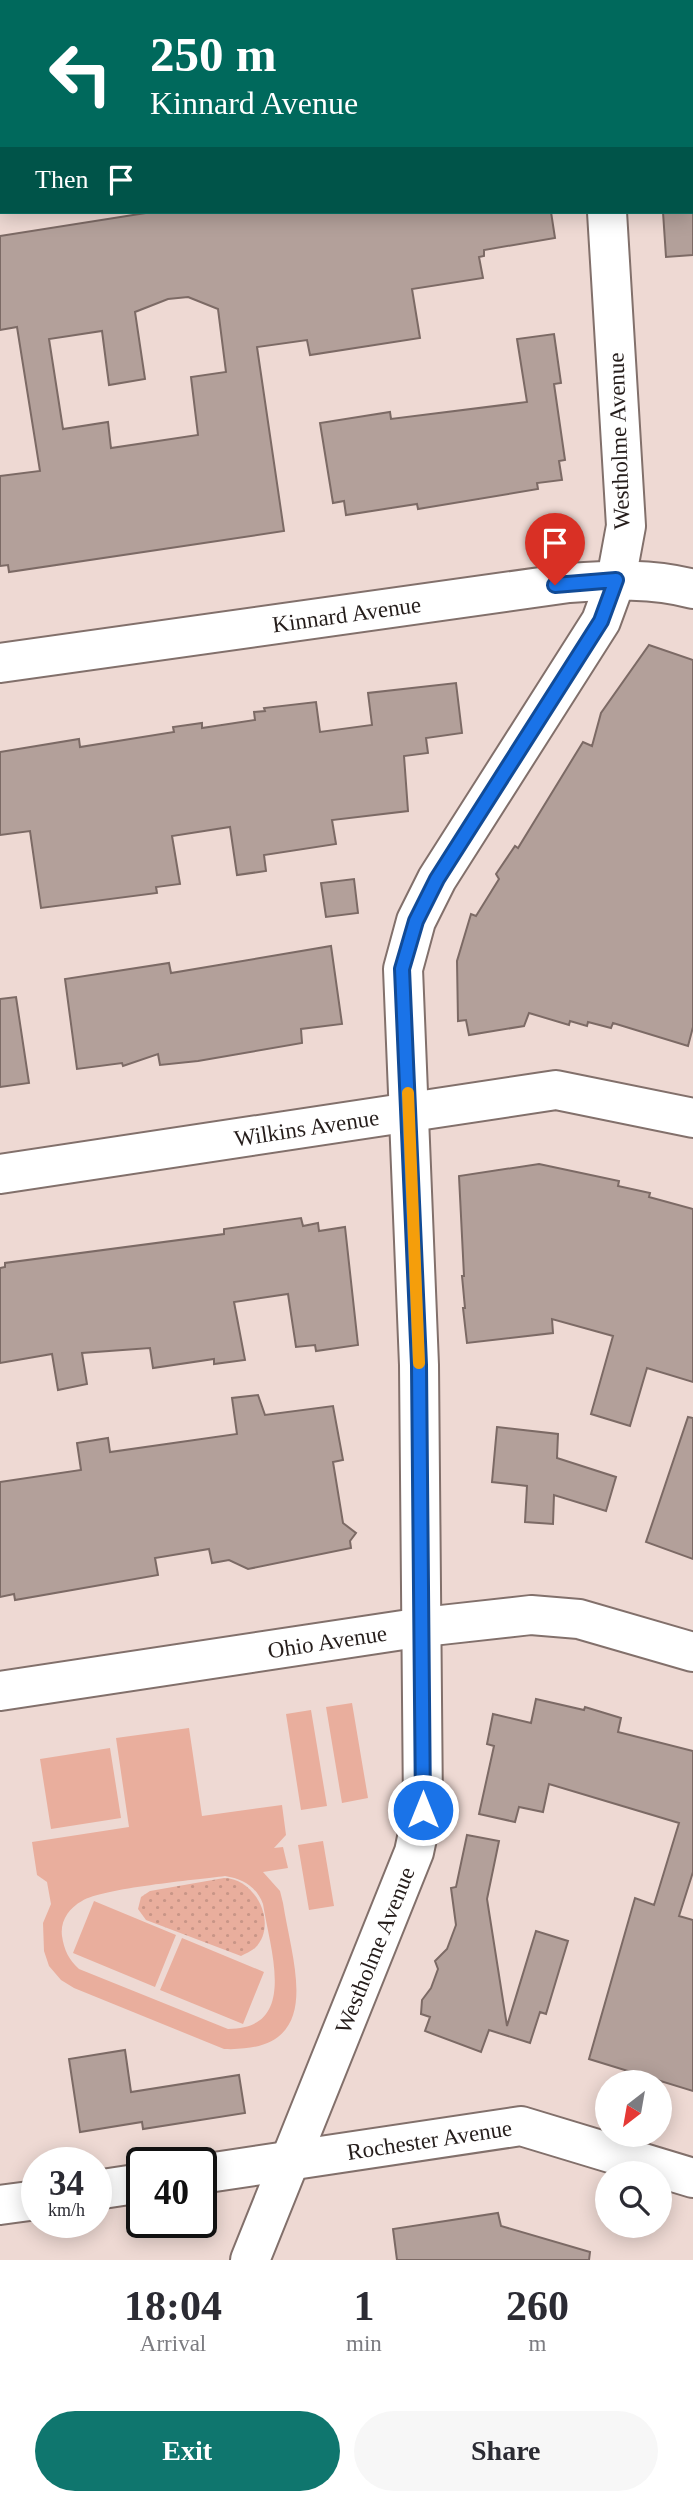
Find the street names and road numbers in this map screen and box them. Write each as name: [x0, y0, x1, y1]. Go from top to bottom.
street label: Westholme Avenue: [603, 352, 635, 530]
street label: Kinnard Avenue: [271, 591, 422, 637]
street label: Wilkins Avenue: [232, 1104, 381, 1151]
street label: Ohio Avenue: [266, 1620, 389, 1663]
street label: Westholme Avenue: [330, 1863, 419, 2037]
street label: Rochester Avenue: [345, 2115, 514, 2164]

